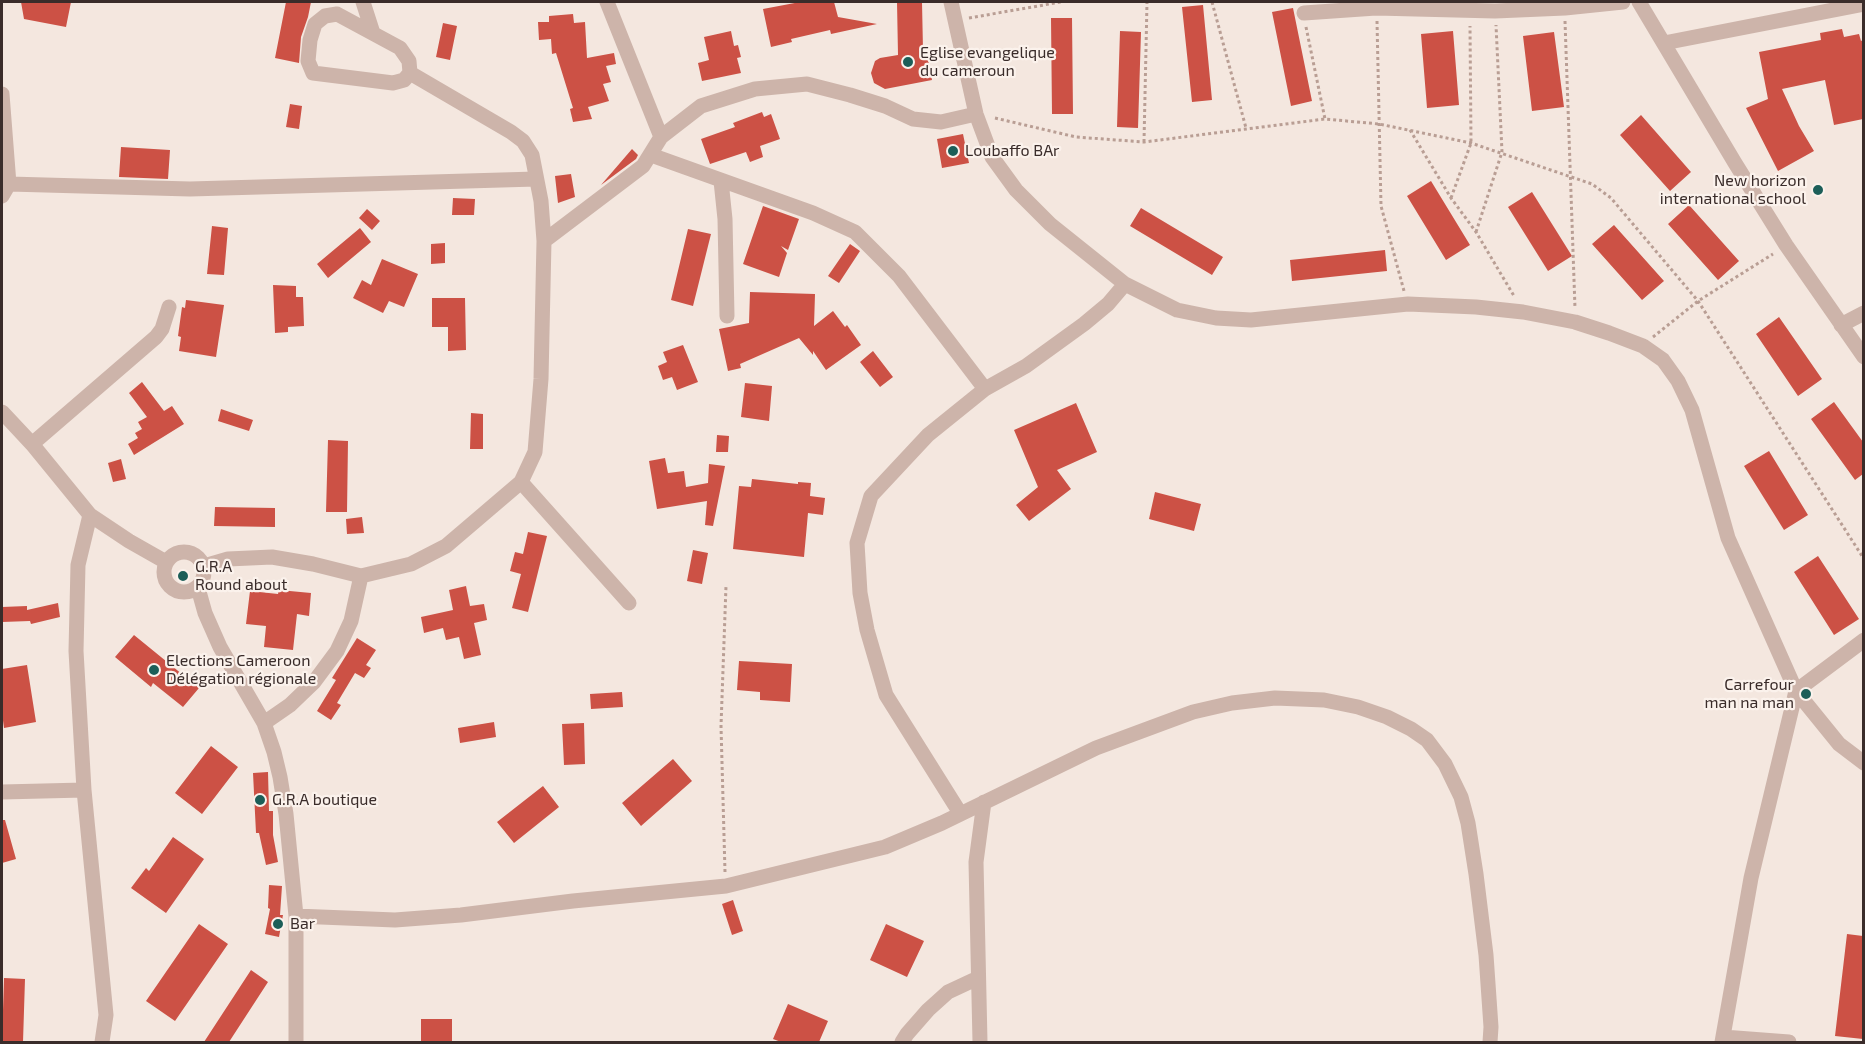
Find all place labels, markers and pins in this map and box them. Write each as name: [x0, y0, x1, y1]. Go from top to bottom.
place label: Eglise evangelique du cameroun: [920, 43, 1055, 81]
marker: Eglise evangelique du cameroun: [901, 55, 915, 69]
place label: Loubaffo BAr: [965, 141, 1059, 161]
marker: Loubaffo BAr: [946, 144, 960, 158]
place label: New horizon international school: [1660, 171, 1806, 209]
marker: New horizon international school: [1811, 183, 1825, 197]
place label: G.R.A Round about: [195, 557, 287, 595]
marker: G.R.A Round about: [176, 569, 190, 583]
place label: Elections Cameroon Délégation régionale: [166, 651, 316, 689]
marker: Elections Cameroon Délégation régionale: [147, 663, 161, 677]
place label: Carrefour man na man: [1705, 675, 1794, 713]
marker: Carrefour man na man: [1799, 687, 1813, 701]
place label: G.R.A boutique: [272, 790, 377, 810]
marker: G.R.A boutique: [253, 793, 267, 807]
place label: Bar: [290, 914, 315, 934]
marker: Bar: [271, 917, 285, 931]

